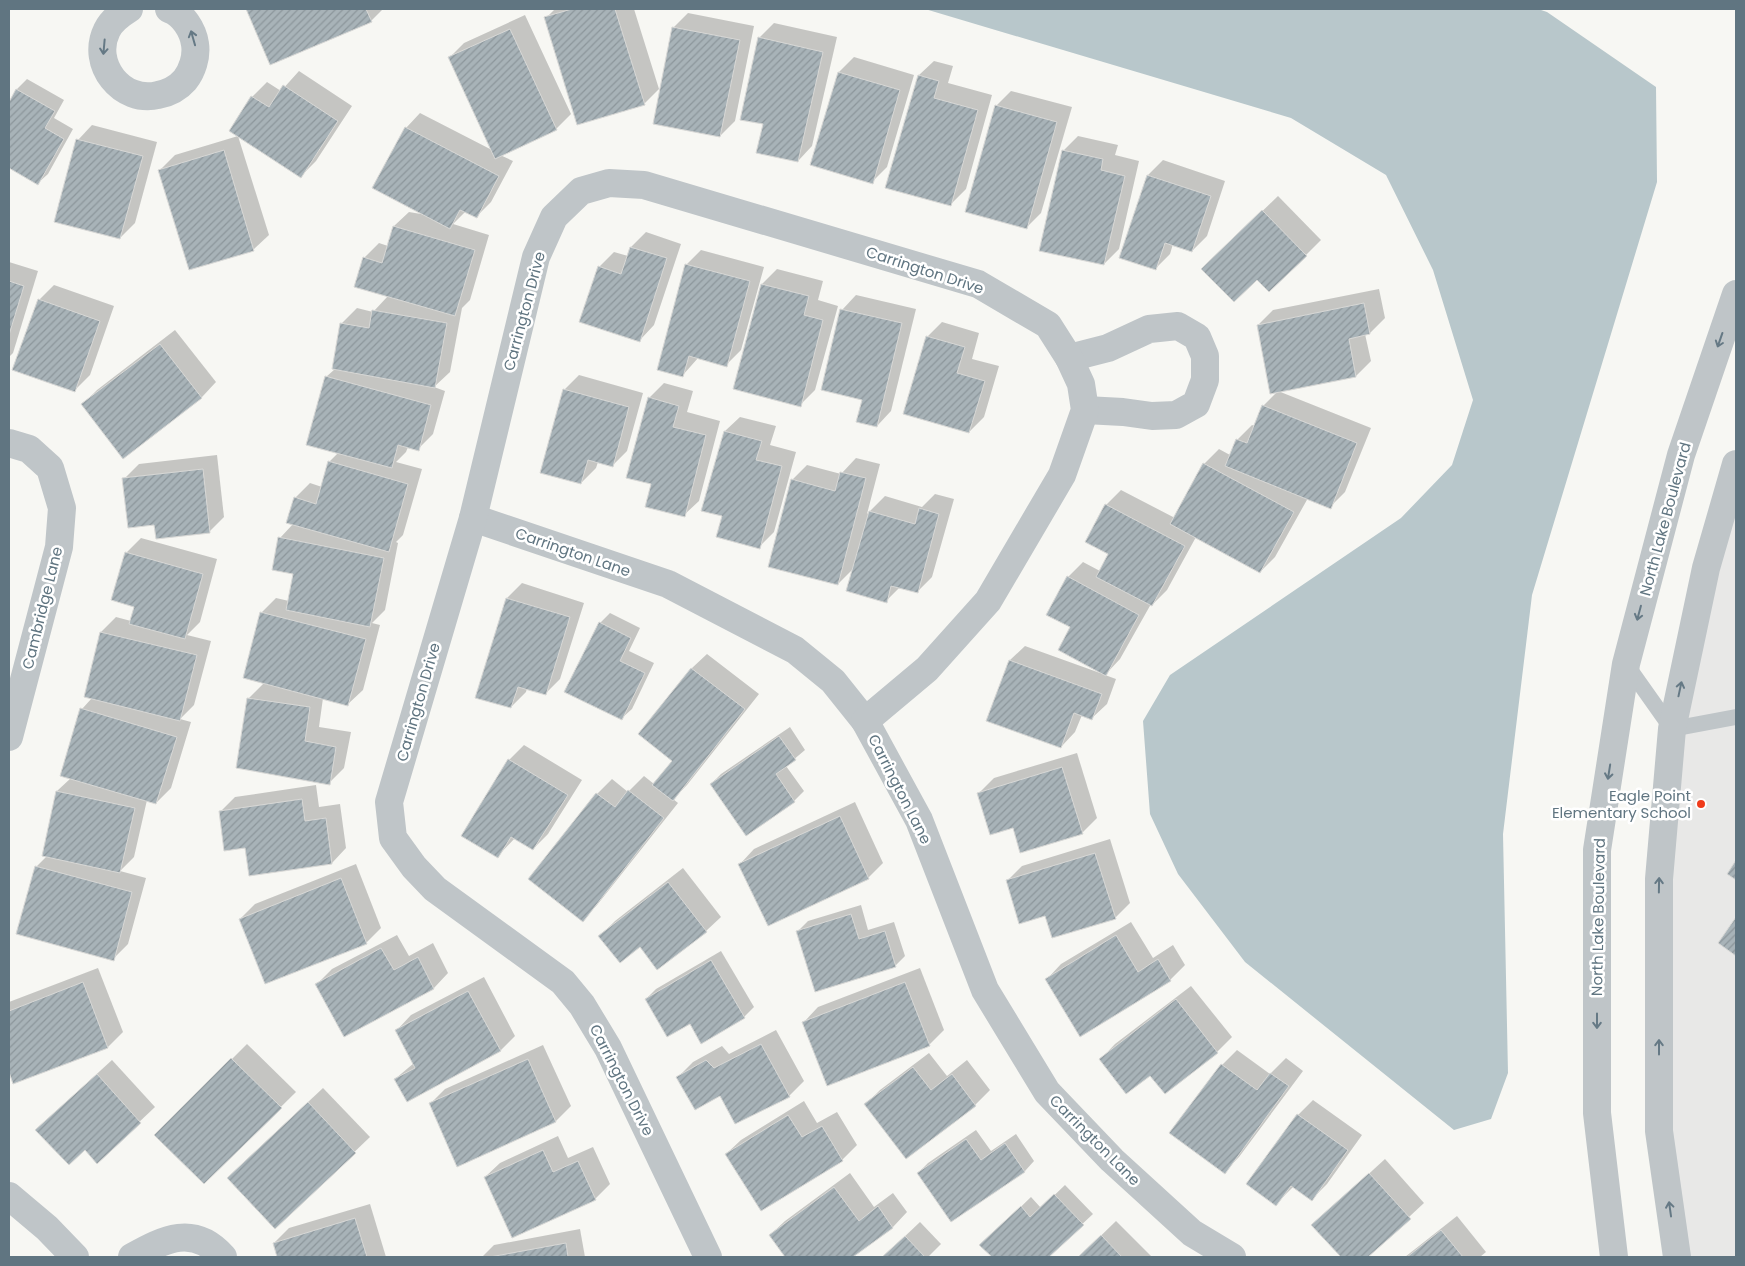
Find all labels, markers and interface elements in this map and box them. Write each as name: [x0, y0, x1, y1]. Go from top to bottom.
one-way arrow: [187, 31, 197, 47]
one-way arrow: [99, 38, 108, 54]
street label: Carrington Drive: [863, 241, 987, 299]
street label: Carrington Drive: [498, 249, 550, 373]
one-way arrow: [1715, 332, 1725, 348]
street label: North Lake Boulevard: [1634, 440, 1696, 598]
street label: Carrington Lane: [513, 522, 633, 582]
street label: Cambridge Lane: [17, 544, 67, 672]
one-way arrow: [1634, 604, 1643, 620]
street label: Carrington Drive: [391, 640, 445, 764]
one-way arrow: [1676, 681, 1686, 697]
street label: Carrington Lane: [863, 731, 937, 847]
one-way arrow: [1603, 764, 1613, 780]
place label: Eagle Point Elementary School: [1552, 785, 1691, 823]
marker: Eagle Point Elementary School: [1695, 798, 1707, 810]
street label: North Lake Boulevard: [1586, 838, 1610, 996]
one-way arrow: [1654, 877, 1664, 894]
one-way arrow: [1592, 1013, 1602, 1029]
street label: Carrington Drive: [585, 1021, 659, 1139]
one-way arrow: [1654, 1040, 1664, 1056]
street label: Carrington Lane: [1045, 1090, 1145, 1190]
one-way arrow: [1665, 1201, 1675, 1217]

